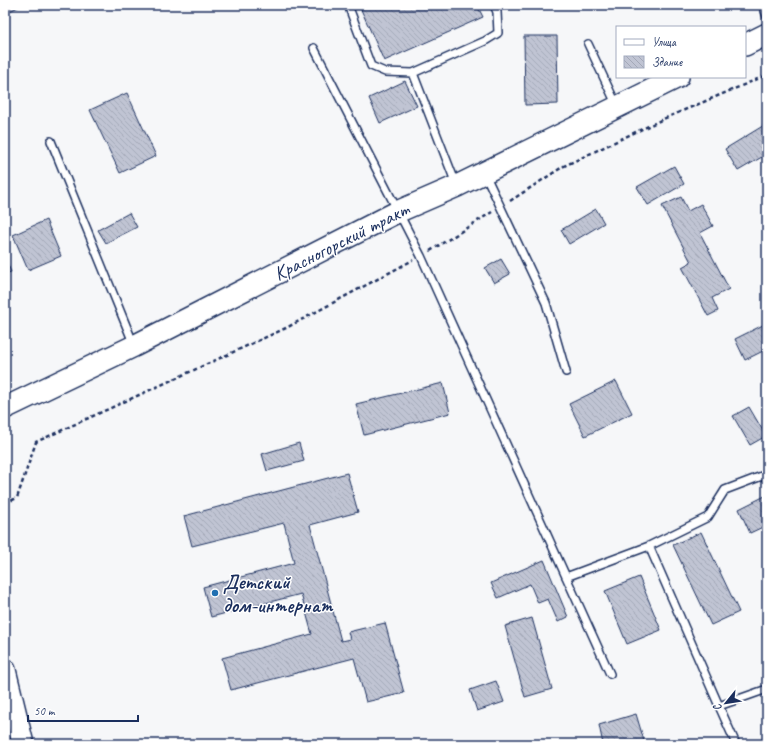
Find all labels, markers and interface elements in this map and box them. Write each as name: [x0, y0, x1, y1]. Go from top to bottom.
legend: [616, 26, 746, 78]
text: Улица: [652, 34, 677, 50]
text: Здание: [652, 54, 683, 70]
street label: Красногорский тракт: [269, 196, 415, 286]
place label: Детский дом-интернат: [223, 570, 333, 618]
marker: Детский дом-интернат: [210, 588, 220, 598]
north arrow: [706, 683, 746, 723]
scale bar: [28, 697, 138, 723]
text: С: [709, 701, 725, 714]
text: 50 m: [34, 703, 56, 719]

